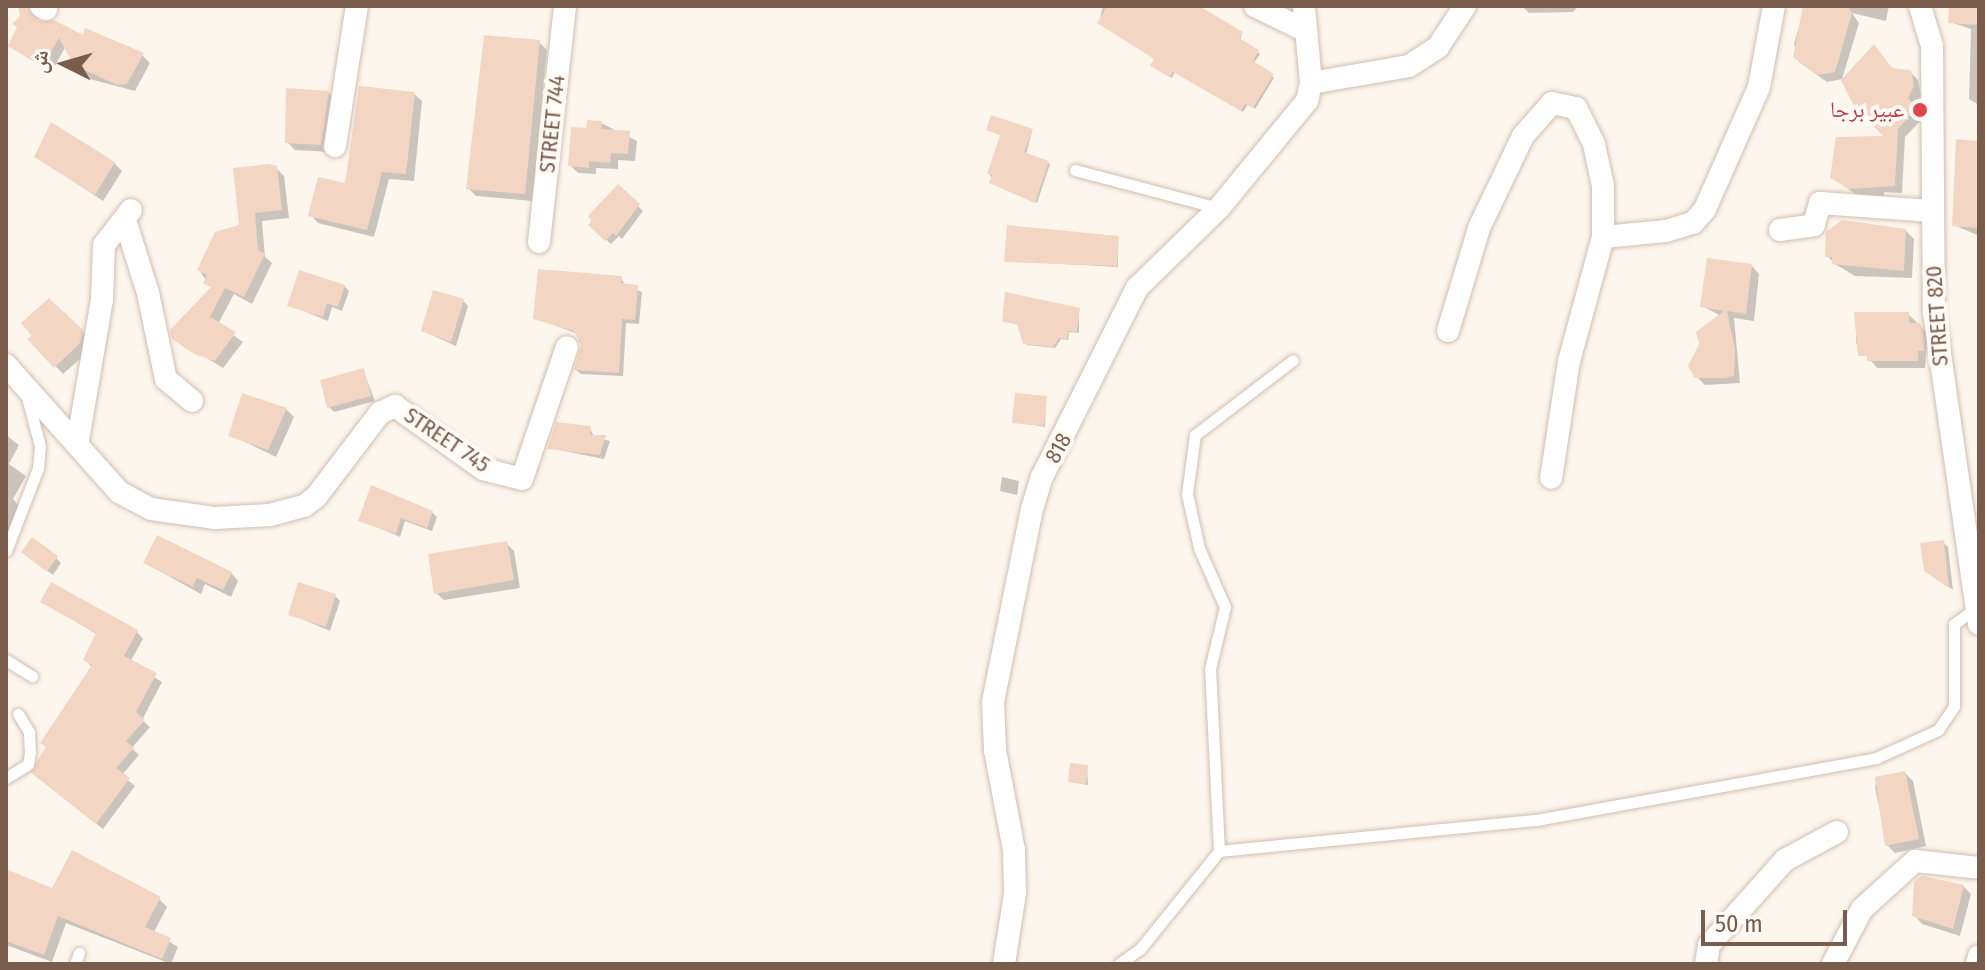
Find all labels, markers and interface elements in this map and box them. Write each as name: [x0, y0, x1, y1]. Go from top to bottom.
north arrow: [24, 24, 104, 104]
text: ش: [25, 49, 54, 75]
street label: STREET 744: [534, 74, 570, 174]
place label: عبير برجا: [1830, 97, 1904, 123]
marker: عبير برجا: [1911, 101, 1929, 119]
street label: STREET 820: [1920, 265, 1954, 367]
street label: STREET 745: [399, 402, 495, 478]
street label: 818: [1039, 428, 1077, 468]
scale bar: [1705, 894, 1851, 944]
text: 50 m: [1715, 910, 1763, 938]

